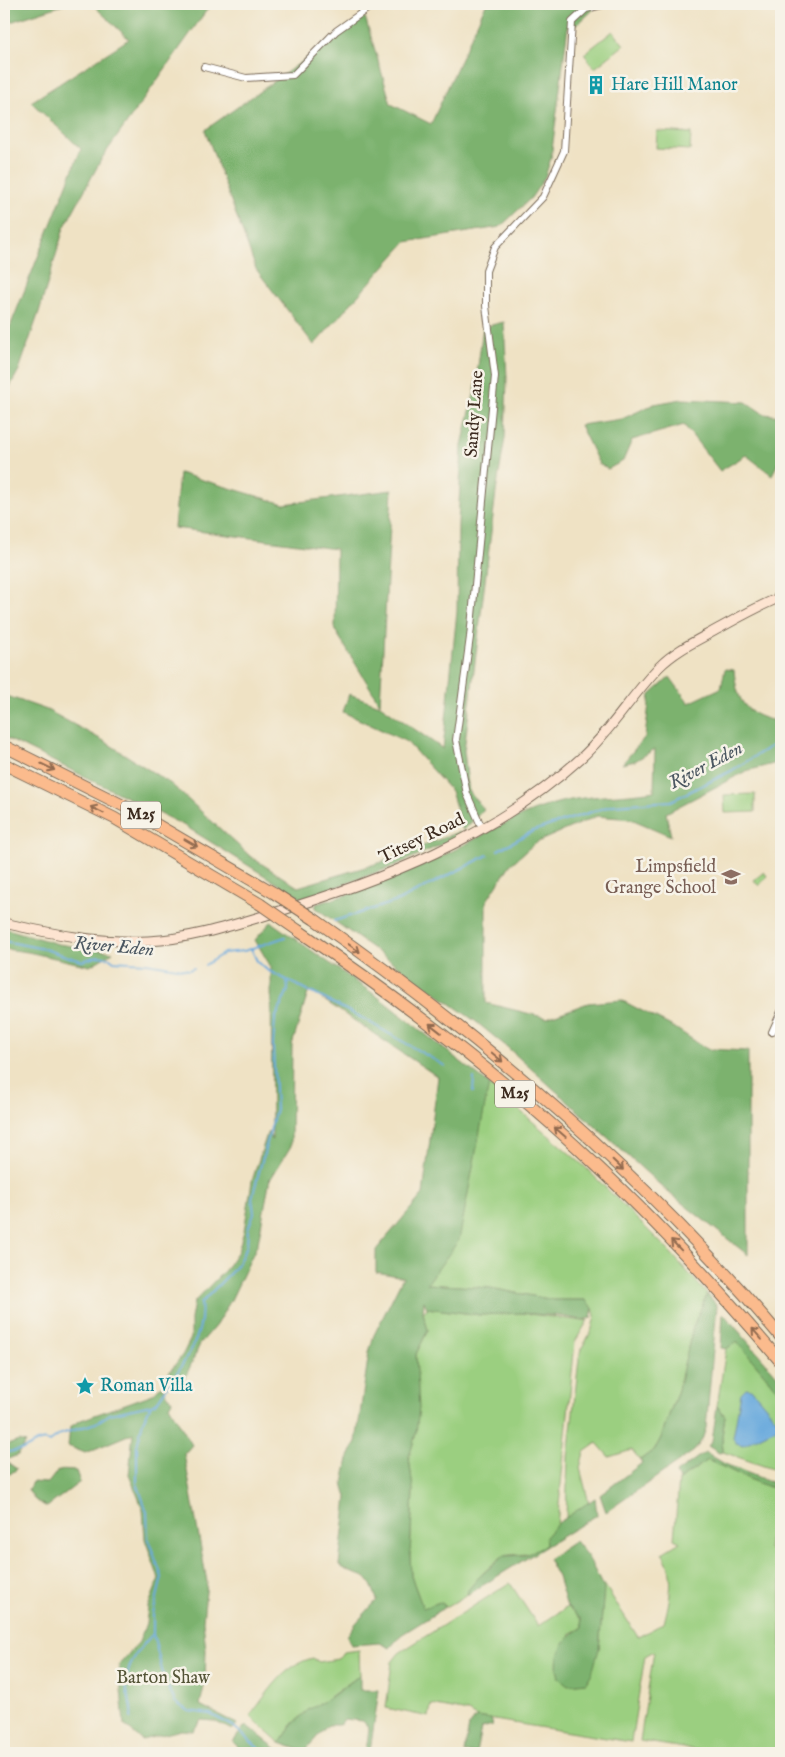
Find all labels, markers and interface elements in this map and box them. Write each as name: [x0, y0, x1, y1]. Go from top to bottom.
building icon: Hare Hill Manor: [585, 74, 607, 96]
place label: Hare Hill Manor: [611, 74, 738, 97]
street label: Sandy Lane: [460, 370, 490, 458]
water label: River Eden: [665, 736, 747, 795]
one-way arrow: [40, 763, 55, 772]
road number: M25: [121, 802, 161, 828]
one-way arrow: [90, 804, 105, 814]
street label: Titsey Road: [376, 808, 469, 870]
one-way arrow: [184, 839, 198, 849]
place label: Limpsfield Grange School: [605, 856, 716, 900]
school or university icon: Limpsfield Grange School: [720, 866, 742, 888]
water label: River Eden: [73, 932, 155, 962]
one-way arrow: [347, 942, 360, 953]
one-way arrow: [429, 1023, 442, 1034]
one-way arrow: [490, 1051, 503, 1062]
road number: M25: [495, 1080, 535, 1108]
one-way arrow: [553, 1127, 566, 1138]
one-way arrow: [612, 1159, 625, 1171]
one-way arrow: [670, 1239, 682, 1252]
one-way arrow: [751, 1327, 763, 1340]
place icon: Roman Villa: [74, 1375, 96, 1397]
place label: Roman Villa: [100, 1375, 193, 1398]
park label: Barton Shaw: [116, 1667, 211, 1690]

